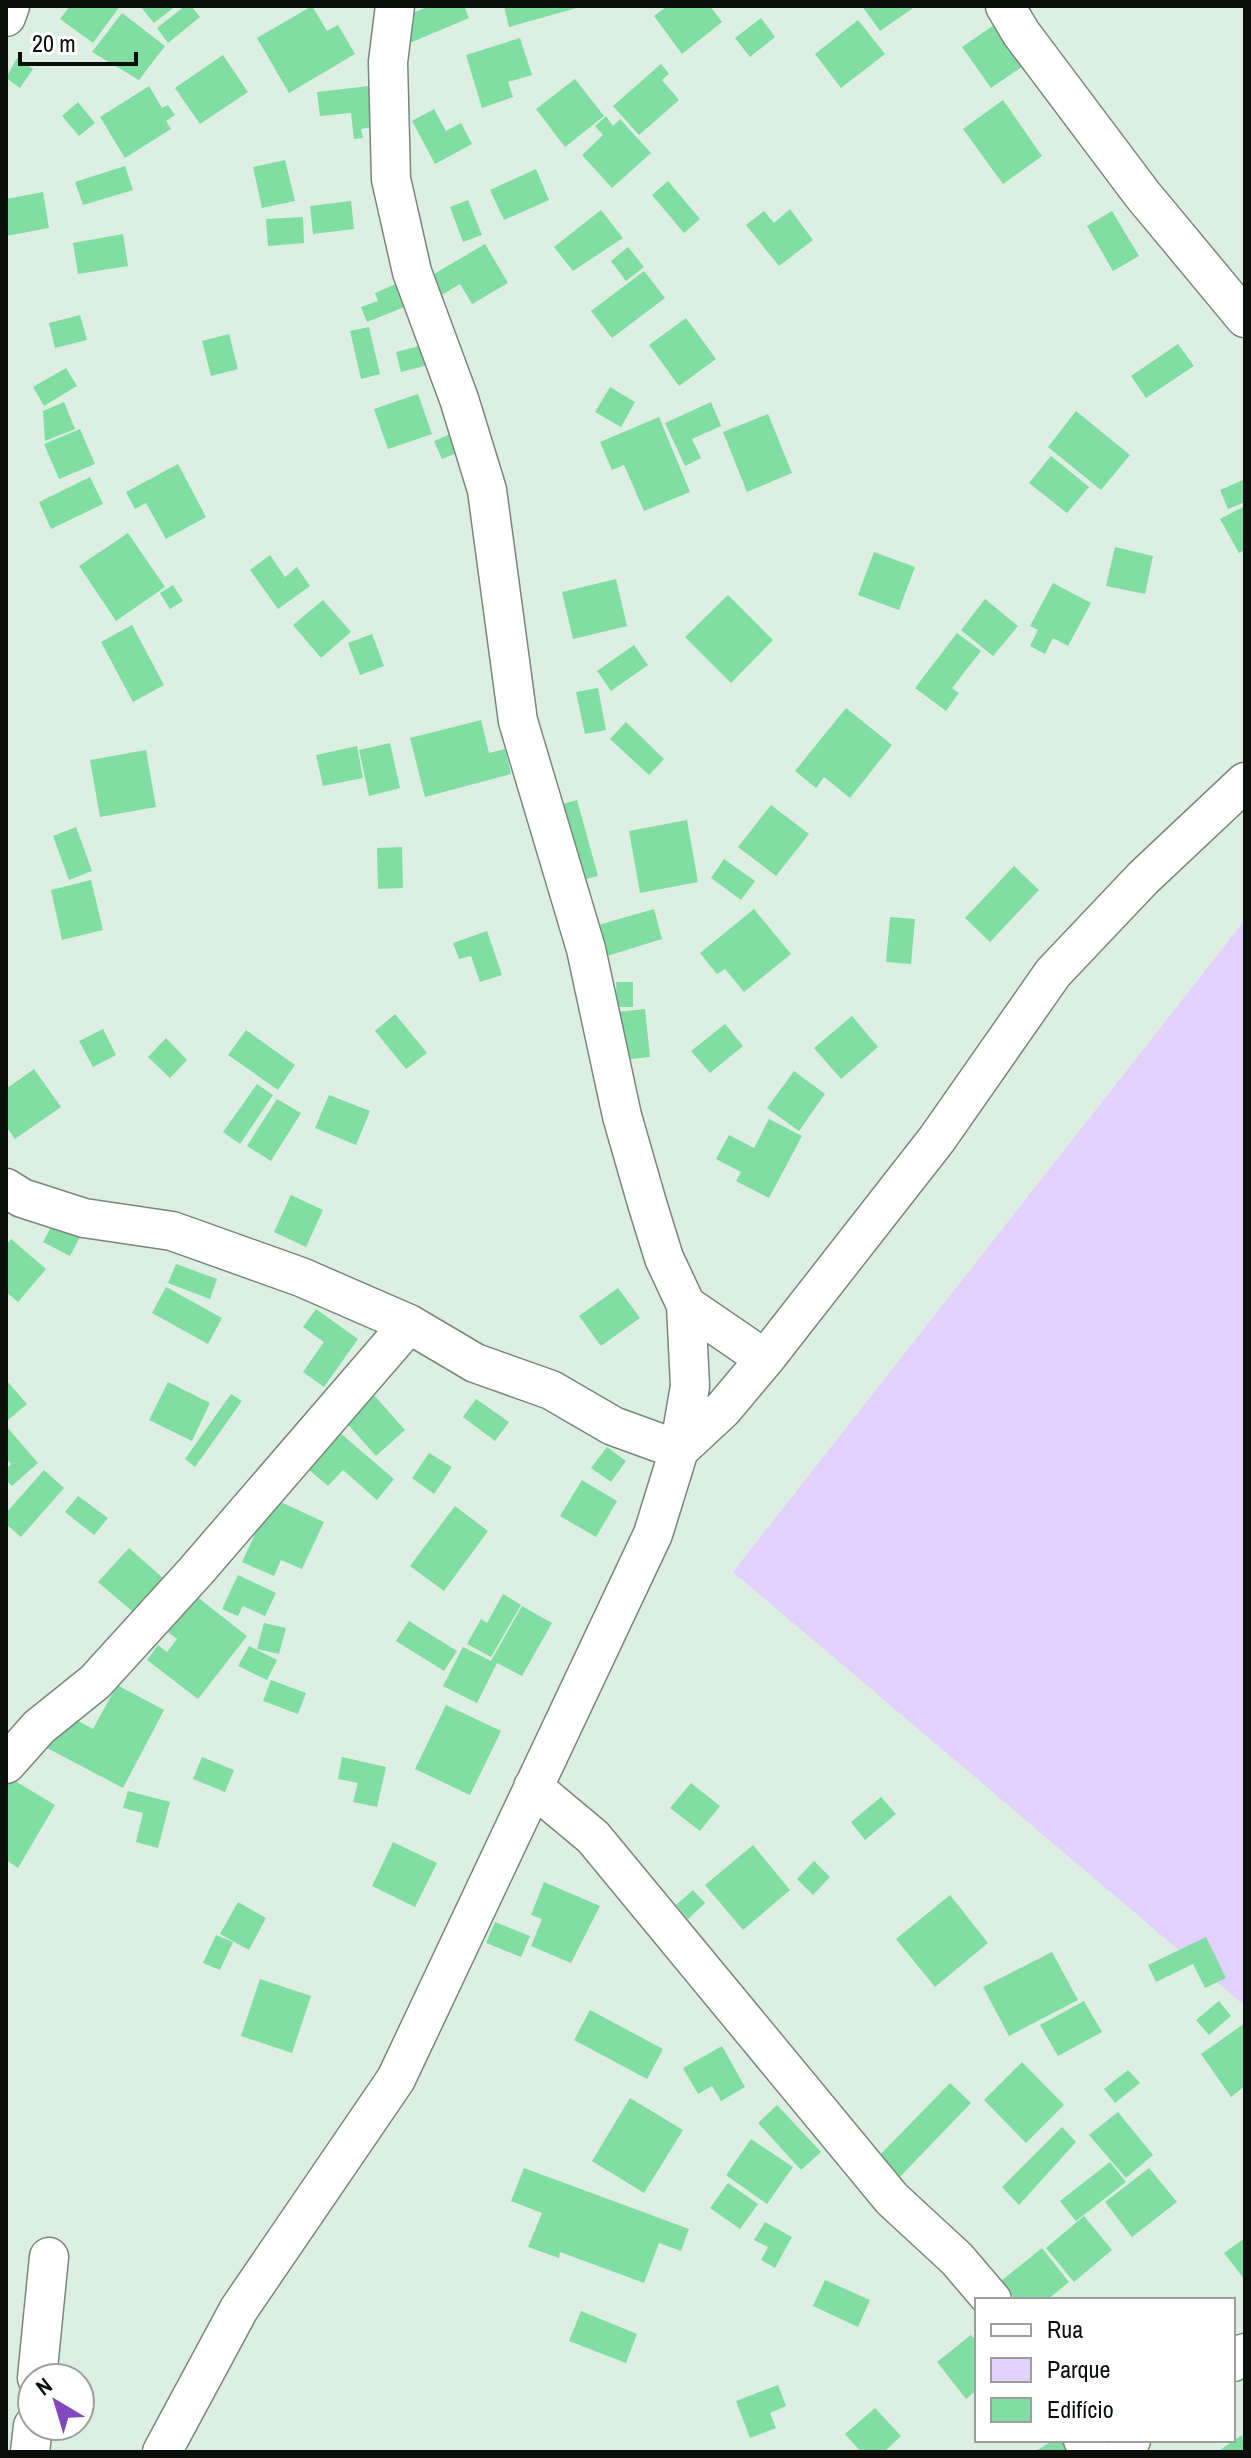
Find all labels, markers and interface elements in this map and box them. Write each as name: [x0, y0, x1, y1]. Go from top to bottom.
scale bar: [20, 16, 136, 66]
text: 20 m: [32, 27, 76, 59]
legend: [975, 2298, 1235, 2442]
text: Rua: [1047, 2313, 1083, 2345]
text: Parque: [1047, 2353, 1110, 2385]
north arrow: [16, 2362, 96, 2442]
text: N: [29, 2370, 58, 2402]
text: Edifício: [1047, 2393, 1114, 2425]

